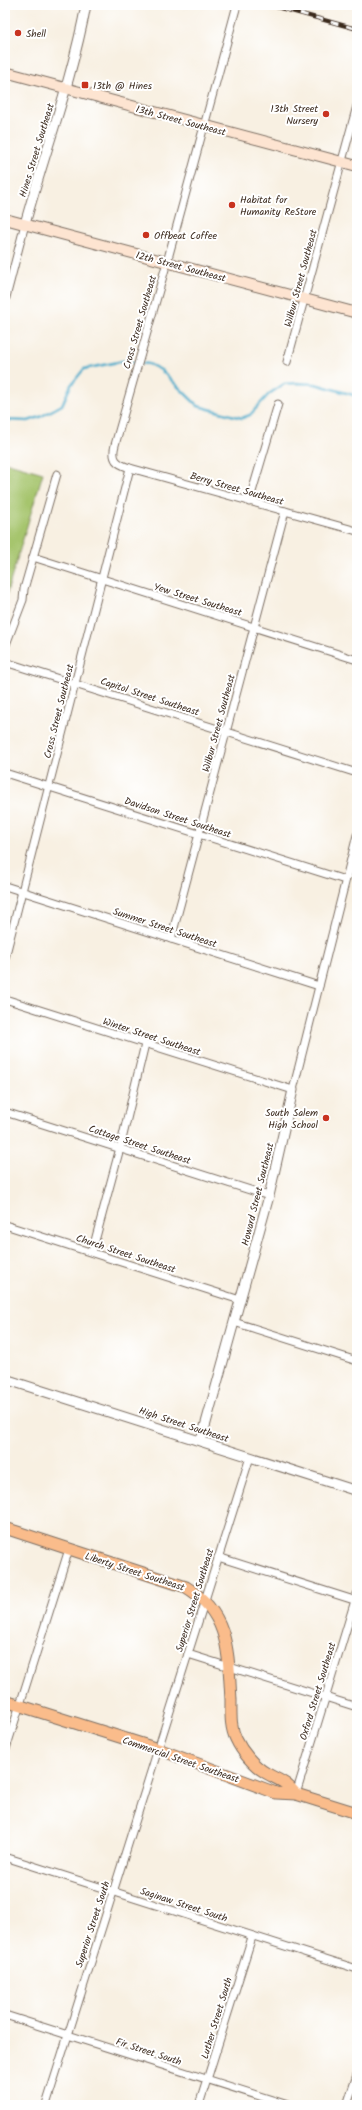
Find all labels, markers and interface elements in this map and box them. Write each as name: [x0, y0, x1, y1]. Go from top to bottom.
place label: Shell: [26, 26, 47, 42]
marker: Shell: [13, 28, 23, 38]
place label: 13th @ Hines: [93, 78, 153, 94]
marker: 13th @ Hines: [80, 80, 90, 90]
street label: Hines Street Southeast: [15, 101, 59, 199]
street label: 13th Street Southeast: [134, 101, 228, 141]
place label: 13th Street Nursery: [271, 101, 318, 129]
marker: 13th Street Nursery: [321, 109, 331, 119]
place label: Habitat for Humanity ReStore: [240, 192, 317, 220]
marker: Habitat for Humanity ReStore: [227, 200, 237, 210]
street label: Wilbur Street Southeast: [280, 227, 322, 329]
place label: Offbeat Coffee: [154, 228, 218, 244]
marker: Offbeat Coffee: [141, 230, 151, 240]
street label: 12th Street Southeast: [134, 247, 228, 287]
street label: Cross Street Southeast: [119, 273, 161, 371]
street label: Berry Street Southeast: [188, 468, 286, 510]
street label: Yew Street Southeast: [152, 579, 244, 621]
street label: Cross Street Southeast: [39, 662, 78, 760]
street label: Wilbur Street Southeast: [198, 672, 240, 774]
street label: Capitol Street Southeast: [98, 673, 201, 721]
street label: Davidson Street Southeast: [122, 793, 233, 843]
street label: Summer Street Southeast: [111, 904, 219, 952]
street label: Winter Street Southeast: [101, 1014, 203, 1060]
place label: South Salem High School: [265, 1105, 319, 1133]
marker: South Salem High School: [321, 1113, 331, 1123]
street label: Cottage Street Southeast: [86, 1121, 193, 1169]
street label: Howard Street Southeast: [237, 1141, 279, 1247]
street label: Church Street Southeast: [74, 1230, 178, 1278]
street label: High Street Southeast: [137, 1403, 231, 1447]
street label: Superior Street Southeast: [172, 1546, 218, 1654]
street label: Liberty Street Southeast: [83, 1548, 187, 1596]
street label: Oxford Street Southeast: [295, 1640, 340, 1742]
street label: Commercial Street Southeast: [120, 1732, 241, 1788]
street label: Superior Street South: [71, 1879, 114, 1970]
street label: Saginaw Street South: [138, 1883, 230, 1927]
street label: Luther Street South: [197, 1976, 237, 2061]
street label: Fir Street South: [114, 2034, 184, 2070]

